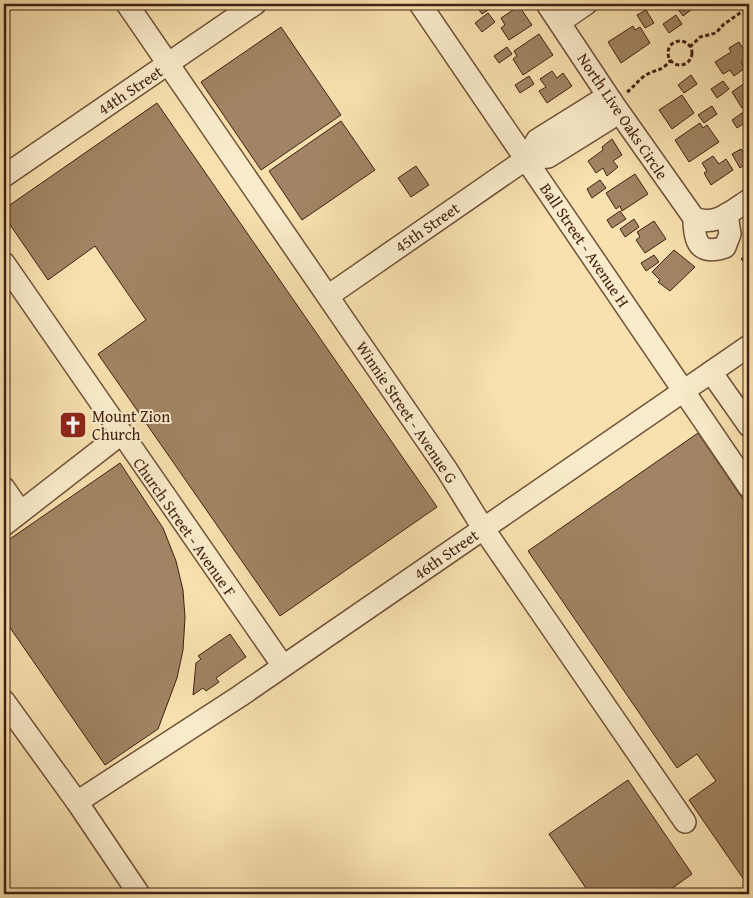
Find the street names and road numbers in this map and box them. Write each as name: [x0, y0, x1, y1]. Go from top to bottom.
street label: North Live Oaks Circle: [572, 48, 674, 184]
street label: 44th Street: [93, 59, 168, 121]
street label: Ball Street - Avenue H: [534, 178, 636, 312]
street label: 45th Street: [390, 196, 464, 258]
street label: Winnie Street - Avenue G: [350, 336, 464, 488]
street label: Church Street - Avenue F: [128, 452, 242, 602]
street label: 46th Street: [409, 523, 483, 585]

